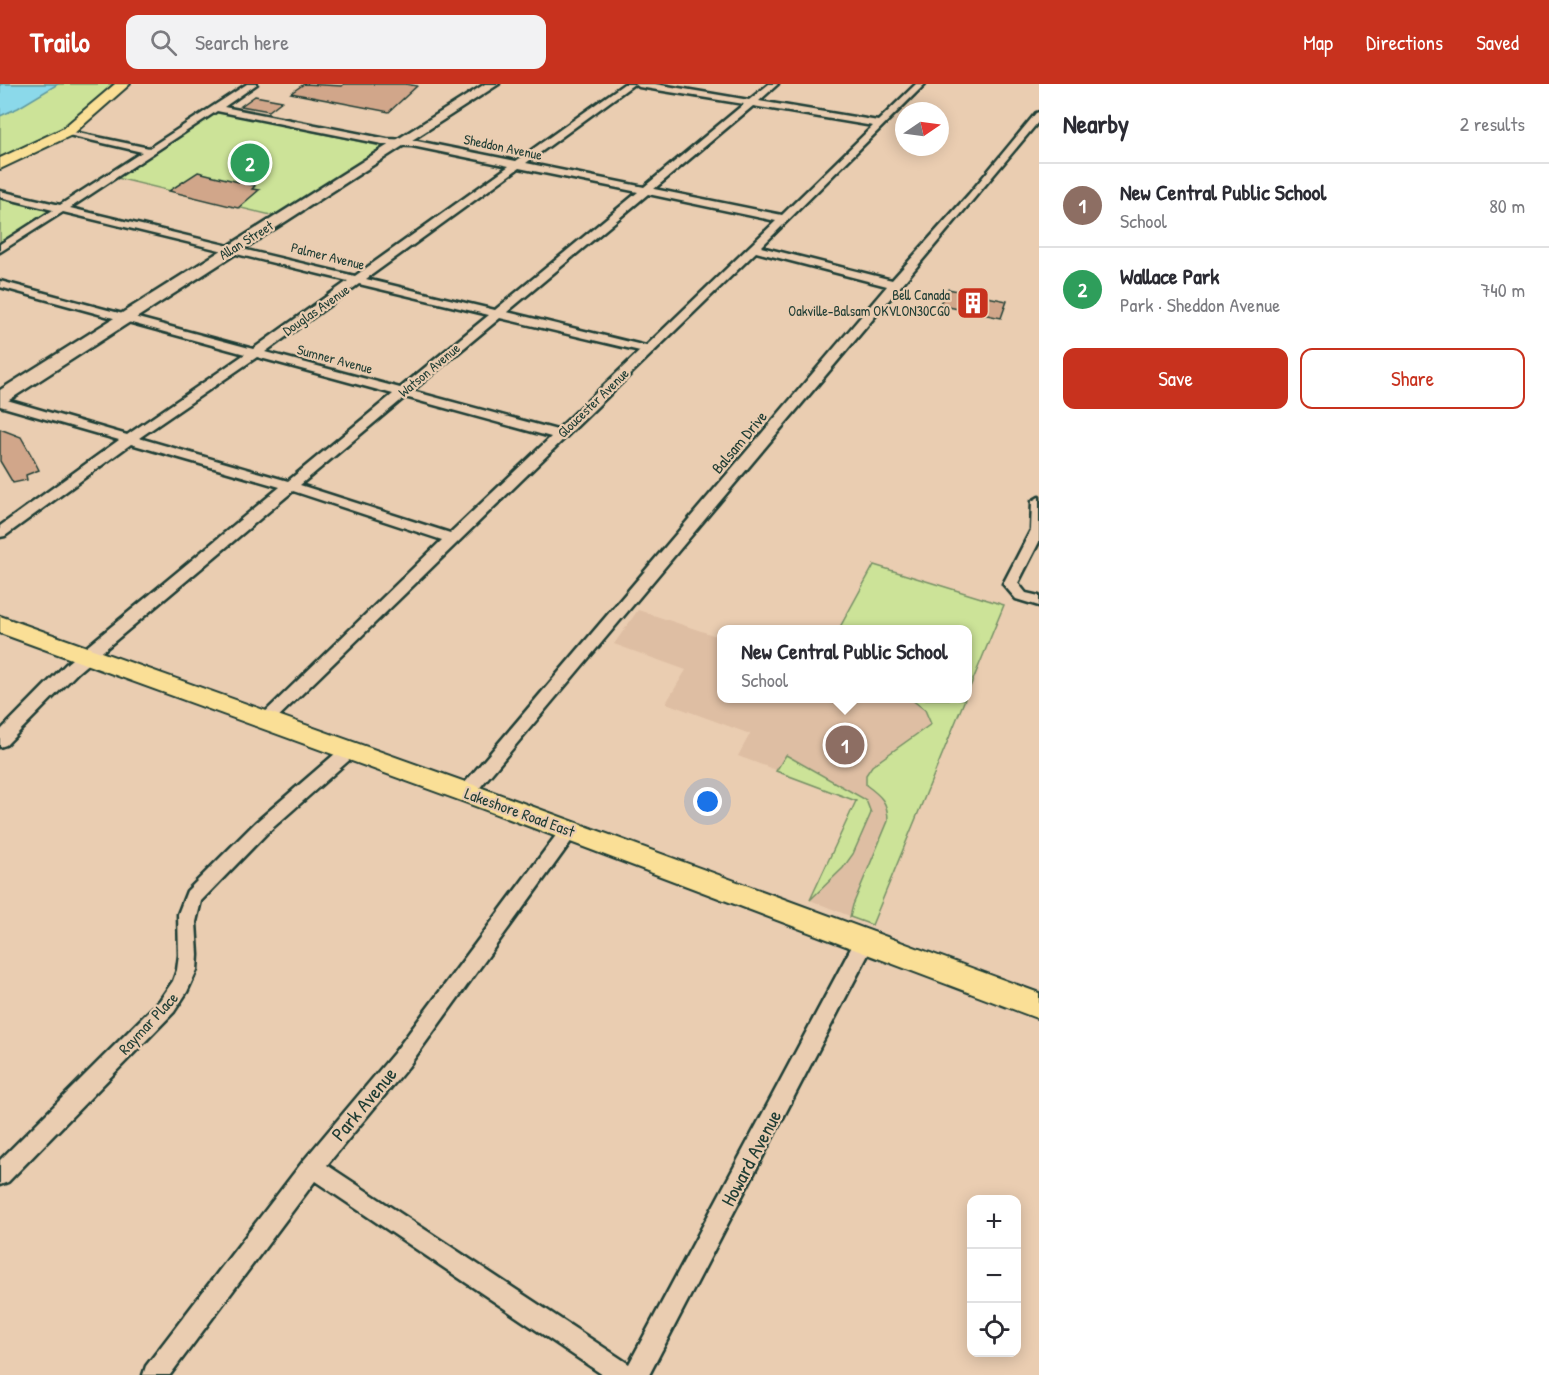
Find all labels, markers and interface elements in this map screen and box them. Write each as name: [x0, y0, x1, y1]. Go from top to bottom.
search box: [126, 15, 546, 69]
text: Trailo: [30, 23, 90, 61]
icon: search: [147, 26, 180, 59]
text: Search here: [195, 27, 289, 57]
text: Map: [1303, 28, 1333, 57]
text: Directions: [1366, 28, 1443, 57]
text: Saved: [1476, 28, 1519, 57]
north arrow: [895, 102, 949, 156]
text: Nearby: [1063, 106, 1129, 141]
text: 2 results: [1460, 110, 1525, 137]
street label: Sheddon Avenue: [462, 129, 544, 164]
pin: 2: [230, 140, 270, 185]
text: New Central Public School: [1120, 177, 1326, 207]
text: 1: [1079, 192, 1086, 219]
text: 80 m: [1489, 192, 1525, 219]
text: School: [1120, 207, 1167, 234]
street label: Allan Street: [215, 215, 277, 264]
street label: Palmer Avenue: [289, 237, 367, 274]
text: Wallace Park: [1120, 261, 1219, 291]
text: 2: [1078, 276, 1087, 303]
text: 740 m: [1480, 276, 1525, 303]
street label: Douglas Avenue: [279, 279, 354, 340]
place label: Bell Canada Oakville-Balsam OKVLON30CG0: [788, 285, 951, 320]
building icon: Bell Canada Oakville-Balsam OKVLON30CG0: [955, 285, 991, 321]
text: Park · Sheddon Avenue: [1120, 291, 1280, 318]
street label: Watson Avenue: [394, 338, 464, 401]
street label: Sumner Avenue: [295, 339, 375, 378]
button: Save: [1063, 348, 1288, 409]
button: Share: [1300, 348, 1525, 409]
street label: Gloucester Avenue: [553, 363, 633, 442]
street label: Balsam Drive: [706, 405, 772, 478]
popup: [717, 625, 972, 703]
text: New Central Public School: [741, 636, 948, 666]
text: School: [741, 666, 788, 693]
pin: 1: [826, 722, 864, 768]
street label: Lakeshore Road East: [462, 782, 579, 842]
your location: [693, 787, 722, 816]
street label: Raymar Place: [113, 986, 183, 1059]
street label: Park Avenue: [325, 1061, 403, 1146]
street label: Howard Avenue: [714, 1105, 787, 1211]
map controls: [967, 1195, 1021, 1357]
button: +: [967, 1195, 1021, 1249]
button: −: [967, 1249, 1021, 1303]
button: locate: [967, 1303, 1021, 1357]

